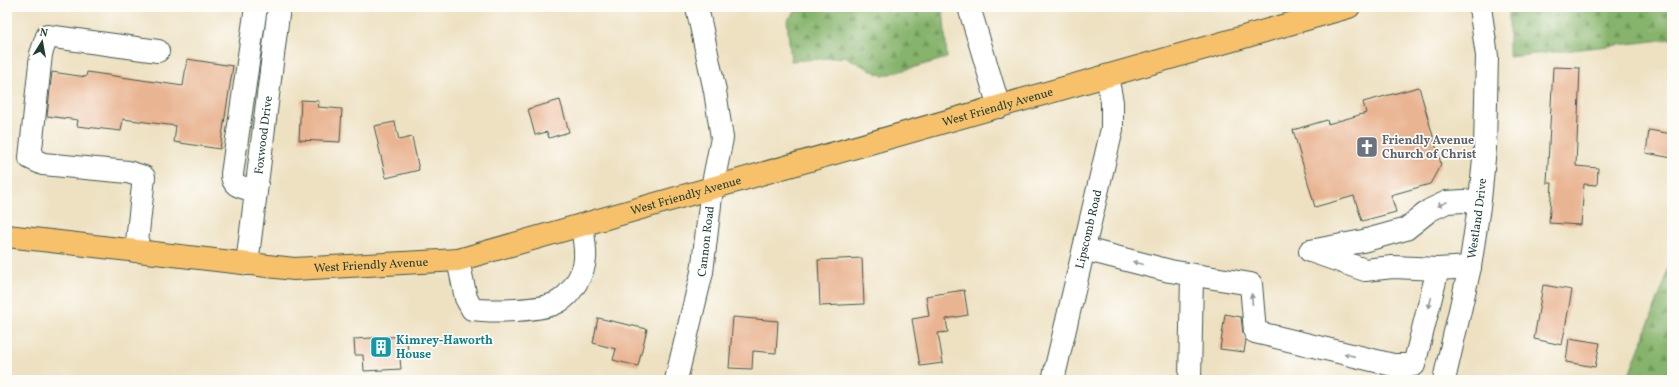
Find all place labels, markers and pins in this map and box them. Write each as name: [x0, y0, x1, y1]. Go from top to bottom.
place label: Friendly Avenue Church of Christ: [1382, 133, 1477, 163]
church icon: Friendly Avenue Church of Christ: [1354, 134, 1380, 160]
place label: Kimrey-Haworth House: [396, 333, 493, 363]
building icon: Kimrey-Haworth House: [368, 334, 394, 360]

